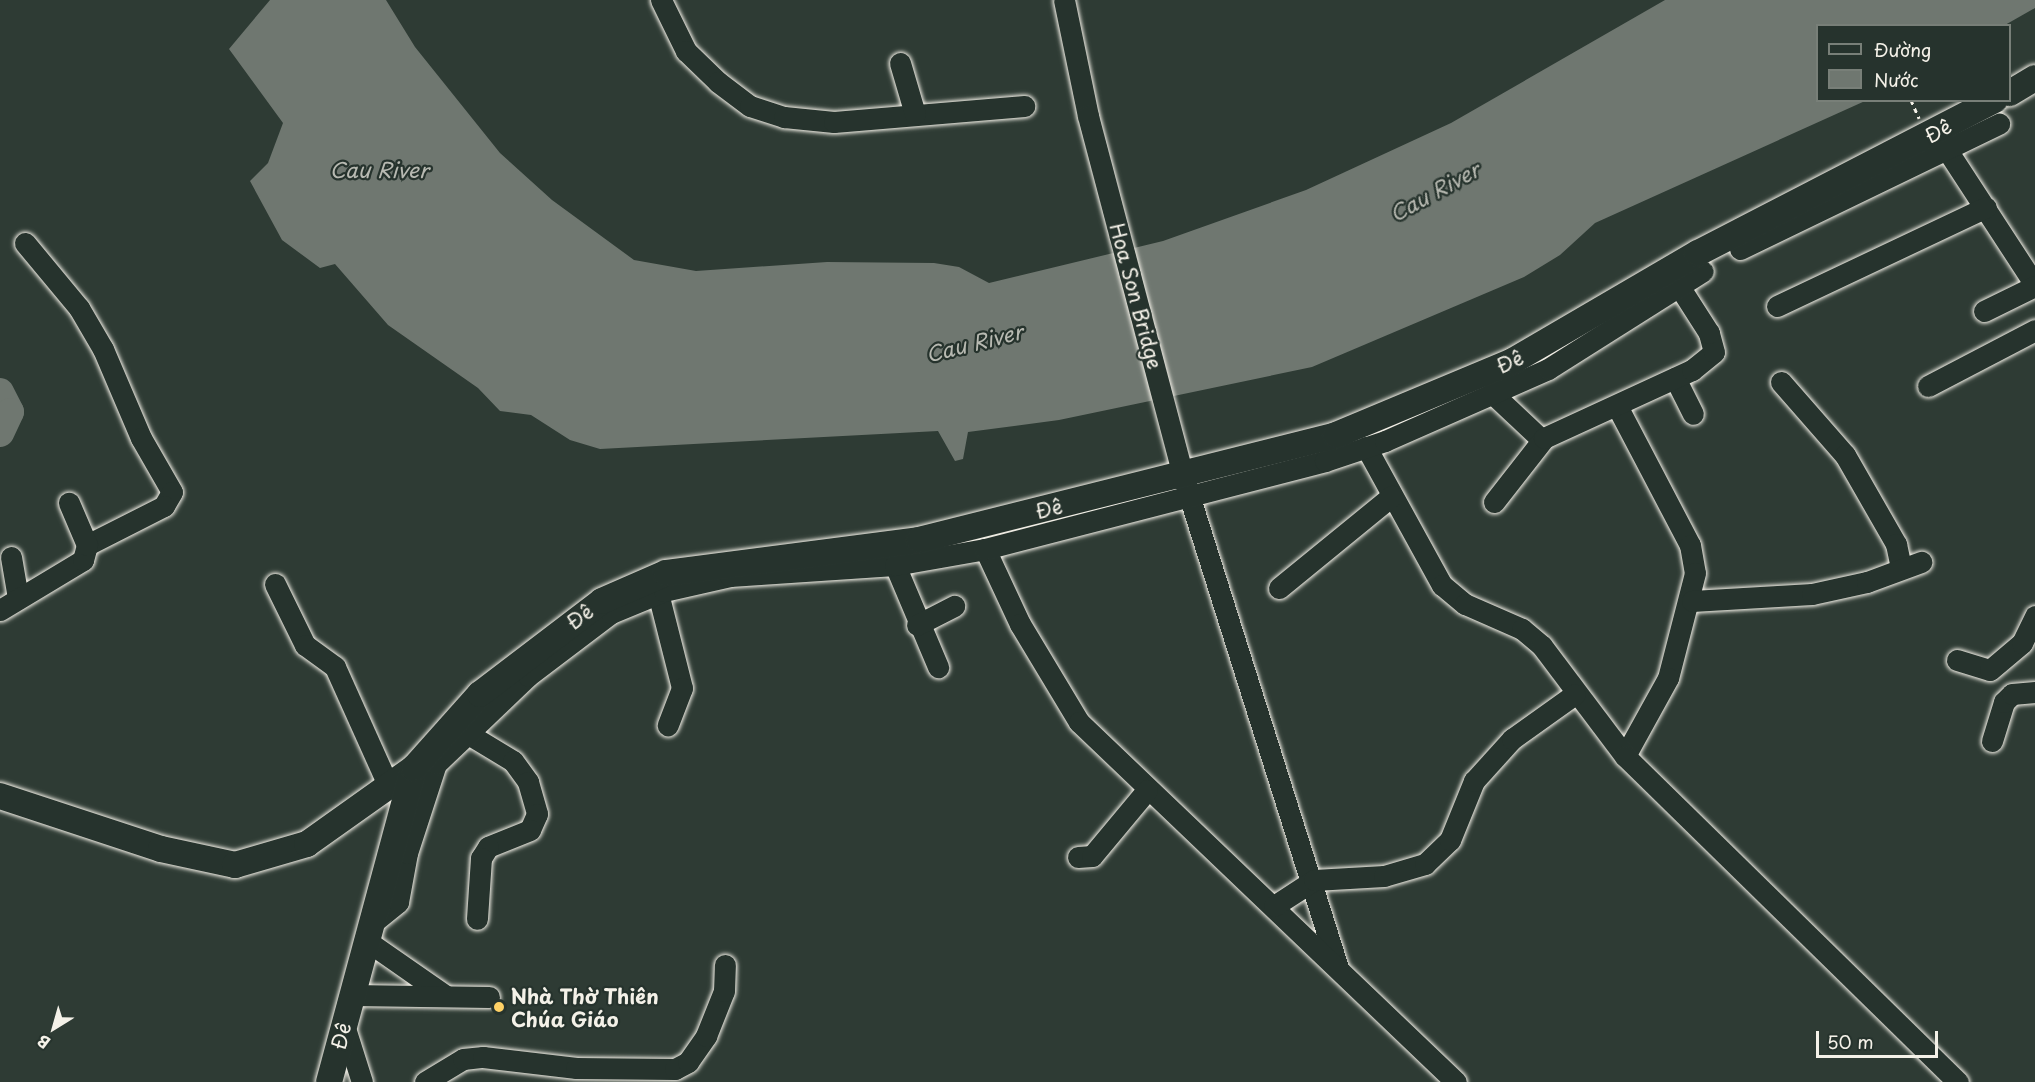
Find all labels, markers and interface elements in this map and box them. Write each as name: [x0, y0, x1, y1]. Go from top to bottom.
legend: [1816, 24, 2011, 102]
text: Đường: [1874, 36, 1931, 63]
text: Nước: [1874, 66, 1918, 93]
street label: Đê: [1920, 114, 1956, 148]
water label: Cau River: [329, 156, 429, 182]
water label: Cau River: [1384, 156, 1484, 226]
street label: Hoa Son Bridge: [1105, 221, 1167, 371]
water label: Cau River: [923, 318, 1025, 366]
street label: Đê: [1493, 345, 1527, 379]
street label: Đê: [1033, 494, 1065, 524]
street label: Đê: [562, 599, 598, 635]
place label: Nhà Thờ Thiên Chúa Giáo: [511, 984, 659, 1031]
north arrow: [24, 998, 84, 1058]
marker: Nhà Thờ Thiên Chúa Giáo: [492, 1000, 506, 1014]
scale bar: [1819, 1019, 1940, 1057]
street label: Đê: [326, 1020, 356, 1052]
text: 50 m: [1827, 1028, 1874, 1055]
text: B: [32, 1029, 55, 1055]

